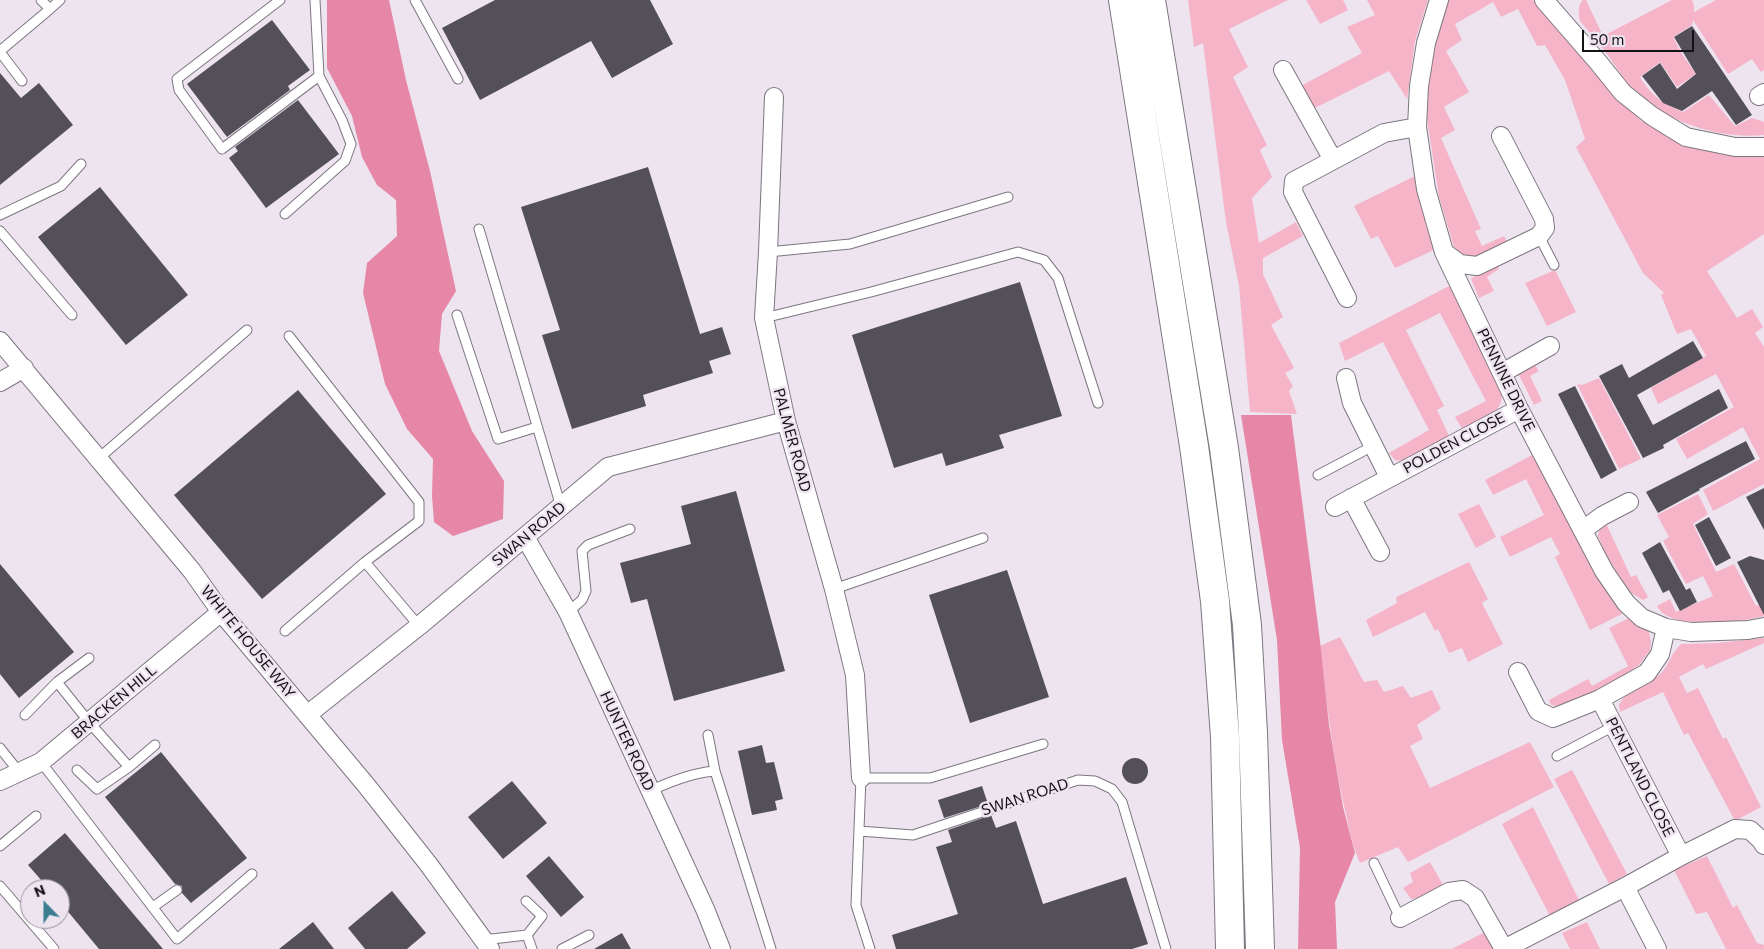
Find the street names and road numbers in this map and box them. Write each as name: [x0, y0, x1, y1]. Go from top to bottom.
street label: PENNINE DRIVE: [1473, 325, 1539, 435]
street label: PALMER ROAD: [769, 386, 815, 494]
street label: POLDEN CLOSE: [1400, 409, 1508, 477]
street label: SWAN ROAD: [489, 498, 569, 570]
street label: WHITE HOUSE WAY: [197, 582, 299, 702]
street label: BRACKEN HILL: [68, 661, 160, 743]
street label: HUNTER ROAD: [596, 688, 658, 794]
street label: PENTLAND CLOSE: [1602, 714, 1678, 840]
street label: SWAN ROAD: [979, 774, 1071, 820]

